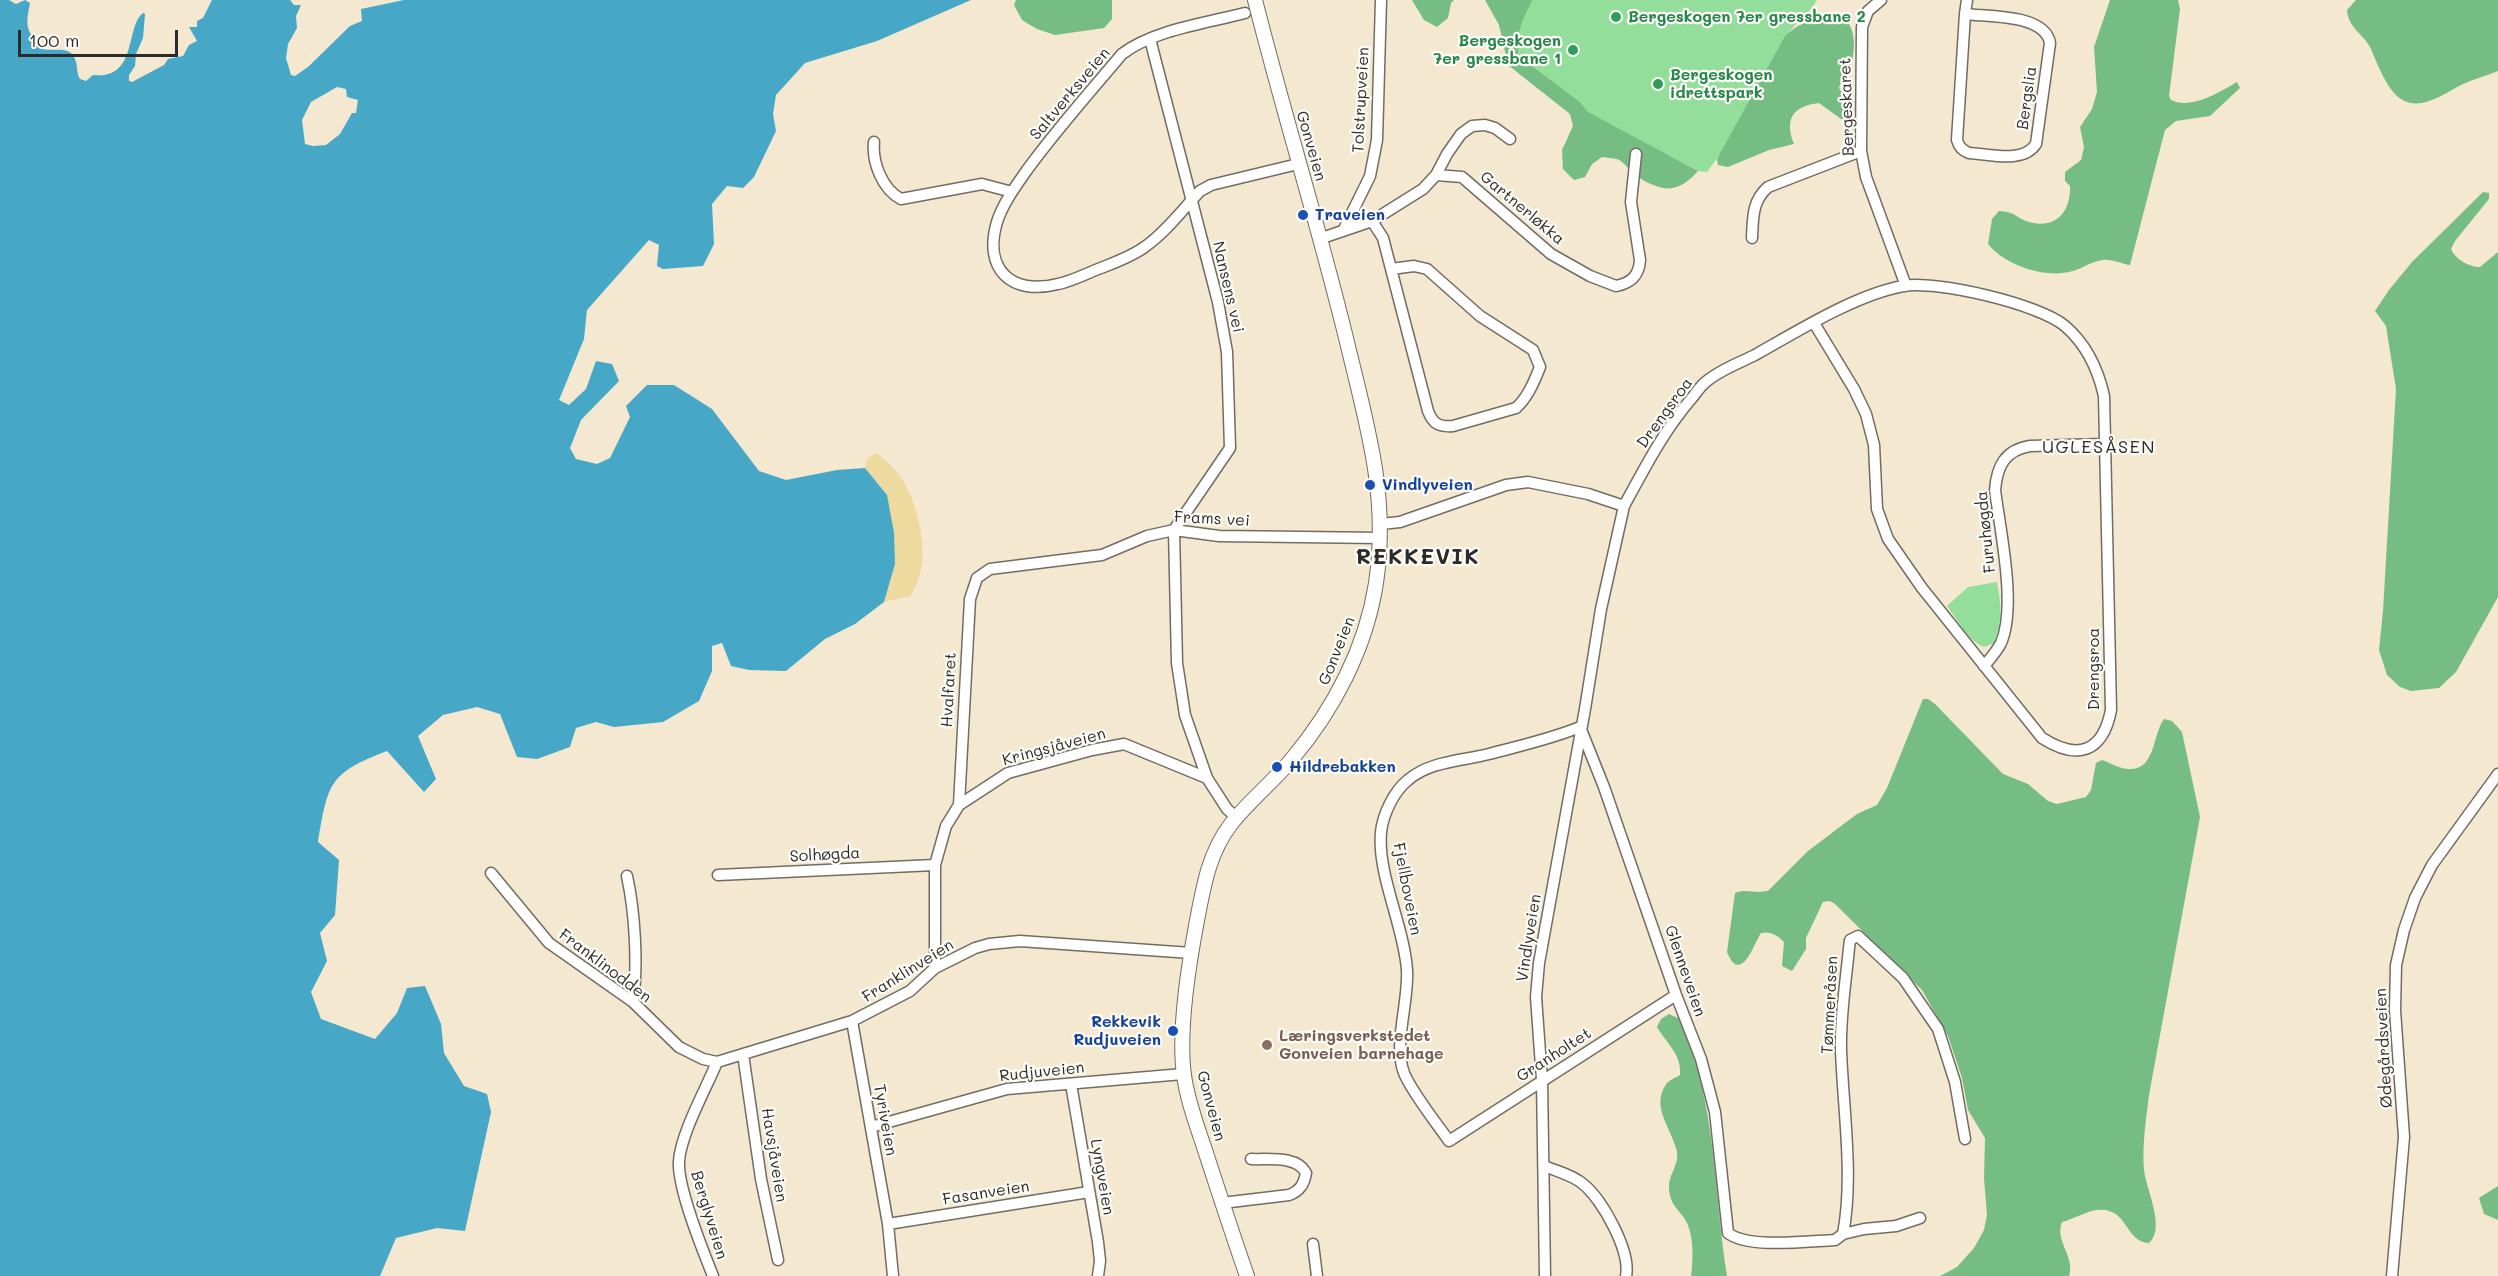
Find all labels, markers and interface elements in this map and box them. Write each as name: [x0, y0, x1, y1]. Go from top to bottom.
place label: Bergeskogen 7er gressbane 2: [1628, 7, 1866, 27]
marker: Bergeskogen 7er gressbane 2: [1609, 10, 1623, 24]
scale bar: [21, 18, 182, 56]
text: 100 m: [29, 28, 79, 52]
place label: Bergeskogen 7er gressbane 1: [1433, 31, 1561, 69]
marker: Bergeskogen 7er gressbane 1: [1566, 43, 1580, 57]
street label: Saltverksveien: [1026, 44, 1114, 144]
street label: Tolstrupveien: [1349, 47, 1373, 153]
street label: Bergeskaret: [1836, 58, 1858, 156]
place label: Bergeskogen idrettspark: [1670, 65, 1772, 103]
street label: Bergslia: [2013, 65, 2041, 131]
marker: Bergeskogen idrettspark: [1651, 77, 1665, 91]
street label: Gonveien: [1292, 109, 1330, 183]
street label: Gartnerløkka: [1476, 167, 1568, 249]
place label: Traveien: [1315, 205, 1385, 225]
marker: Traveien: [1296, 208, 1310, 222]
street label: Nansens vei: [1208, 239, 1248, 335]
street label: Drengsroa: [1633, 374, 1697, 452]
district label: UGLESÅSEN: [2042, 436, 2156, 458]
place label: Vindlyveien: [1382, 475, 1473, 495]
marker: Vindlyveien: [1363, 478, 1377, 492]
street label: Furuhøgda: [1972, 490, 2000, 574]
street label: Frams vei: [1174, 507, 1250, 531]
district label: REKKEVIK: [1356, 544, 1480, 570]
street label: Gonveien: [1315, 614, 1359, 688]
street label: Drengsroa: [2084, 628, 2104, 710]
street label: Hvalfaret: [937, 652, 961, 728]
street label: Kringsjåveien: [1000, 724, 1108, 770]
place label: Hildrebakken: [1289, 757, 1396, 777]
marker: Hildrebakken: [1270, 760, 1284, 774]
street label: Fjellboveien: [1389, 841, 1425, 937]
street label: Solhøgda: [789, 844, 861, 866]
street label: Vindlyveien: [1513, 893, 1545, 983]
street label: Glenneveien: [1660, 923, 1710, 1019]
street label: Franklinodden: [555, 925, 655, 1007]
street label: Franklinveien: [859, 935, 957, 1007]
street label: Tømmeråsen: [1818, 955, 1842, 1055]
street label: Ødegårdsveien: [2371, 988, 2397, 1108]
place label: Rekkevik Rudjuveien: [1073, 1012, 1161, 1050]
marker: Rekkevik Rudjuveien: [1166, 1024, 1180, 1038]
street label: Granholtet: [1513, 1024, 1595, 1086]
place label: Læringsverkstedet Gonveien barnehage: [1279, 1026, 1444, 1064]
marker: Læringsverkstedet Gonveien barnehage: [1260, 1038, 1274, 1052]
street label: Rudjuveien: [999, 1058, 1085, 1086]
street label: Gonveien: [1192, 1069, 1230, 1143]
street label: Tyriveien: [869, 1083, 901, 1157]
street label: Havsjåveien: [757, 1107, 791, 1203]
street label: Lyngveien: [1086, 1137, 1118, 1217]
street label: Berglyveien: [686, 1168, 732, 1262]
street label: Fasanveien: [941, 1177, 1031, 1209]

